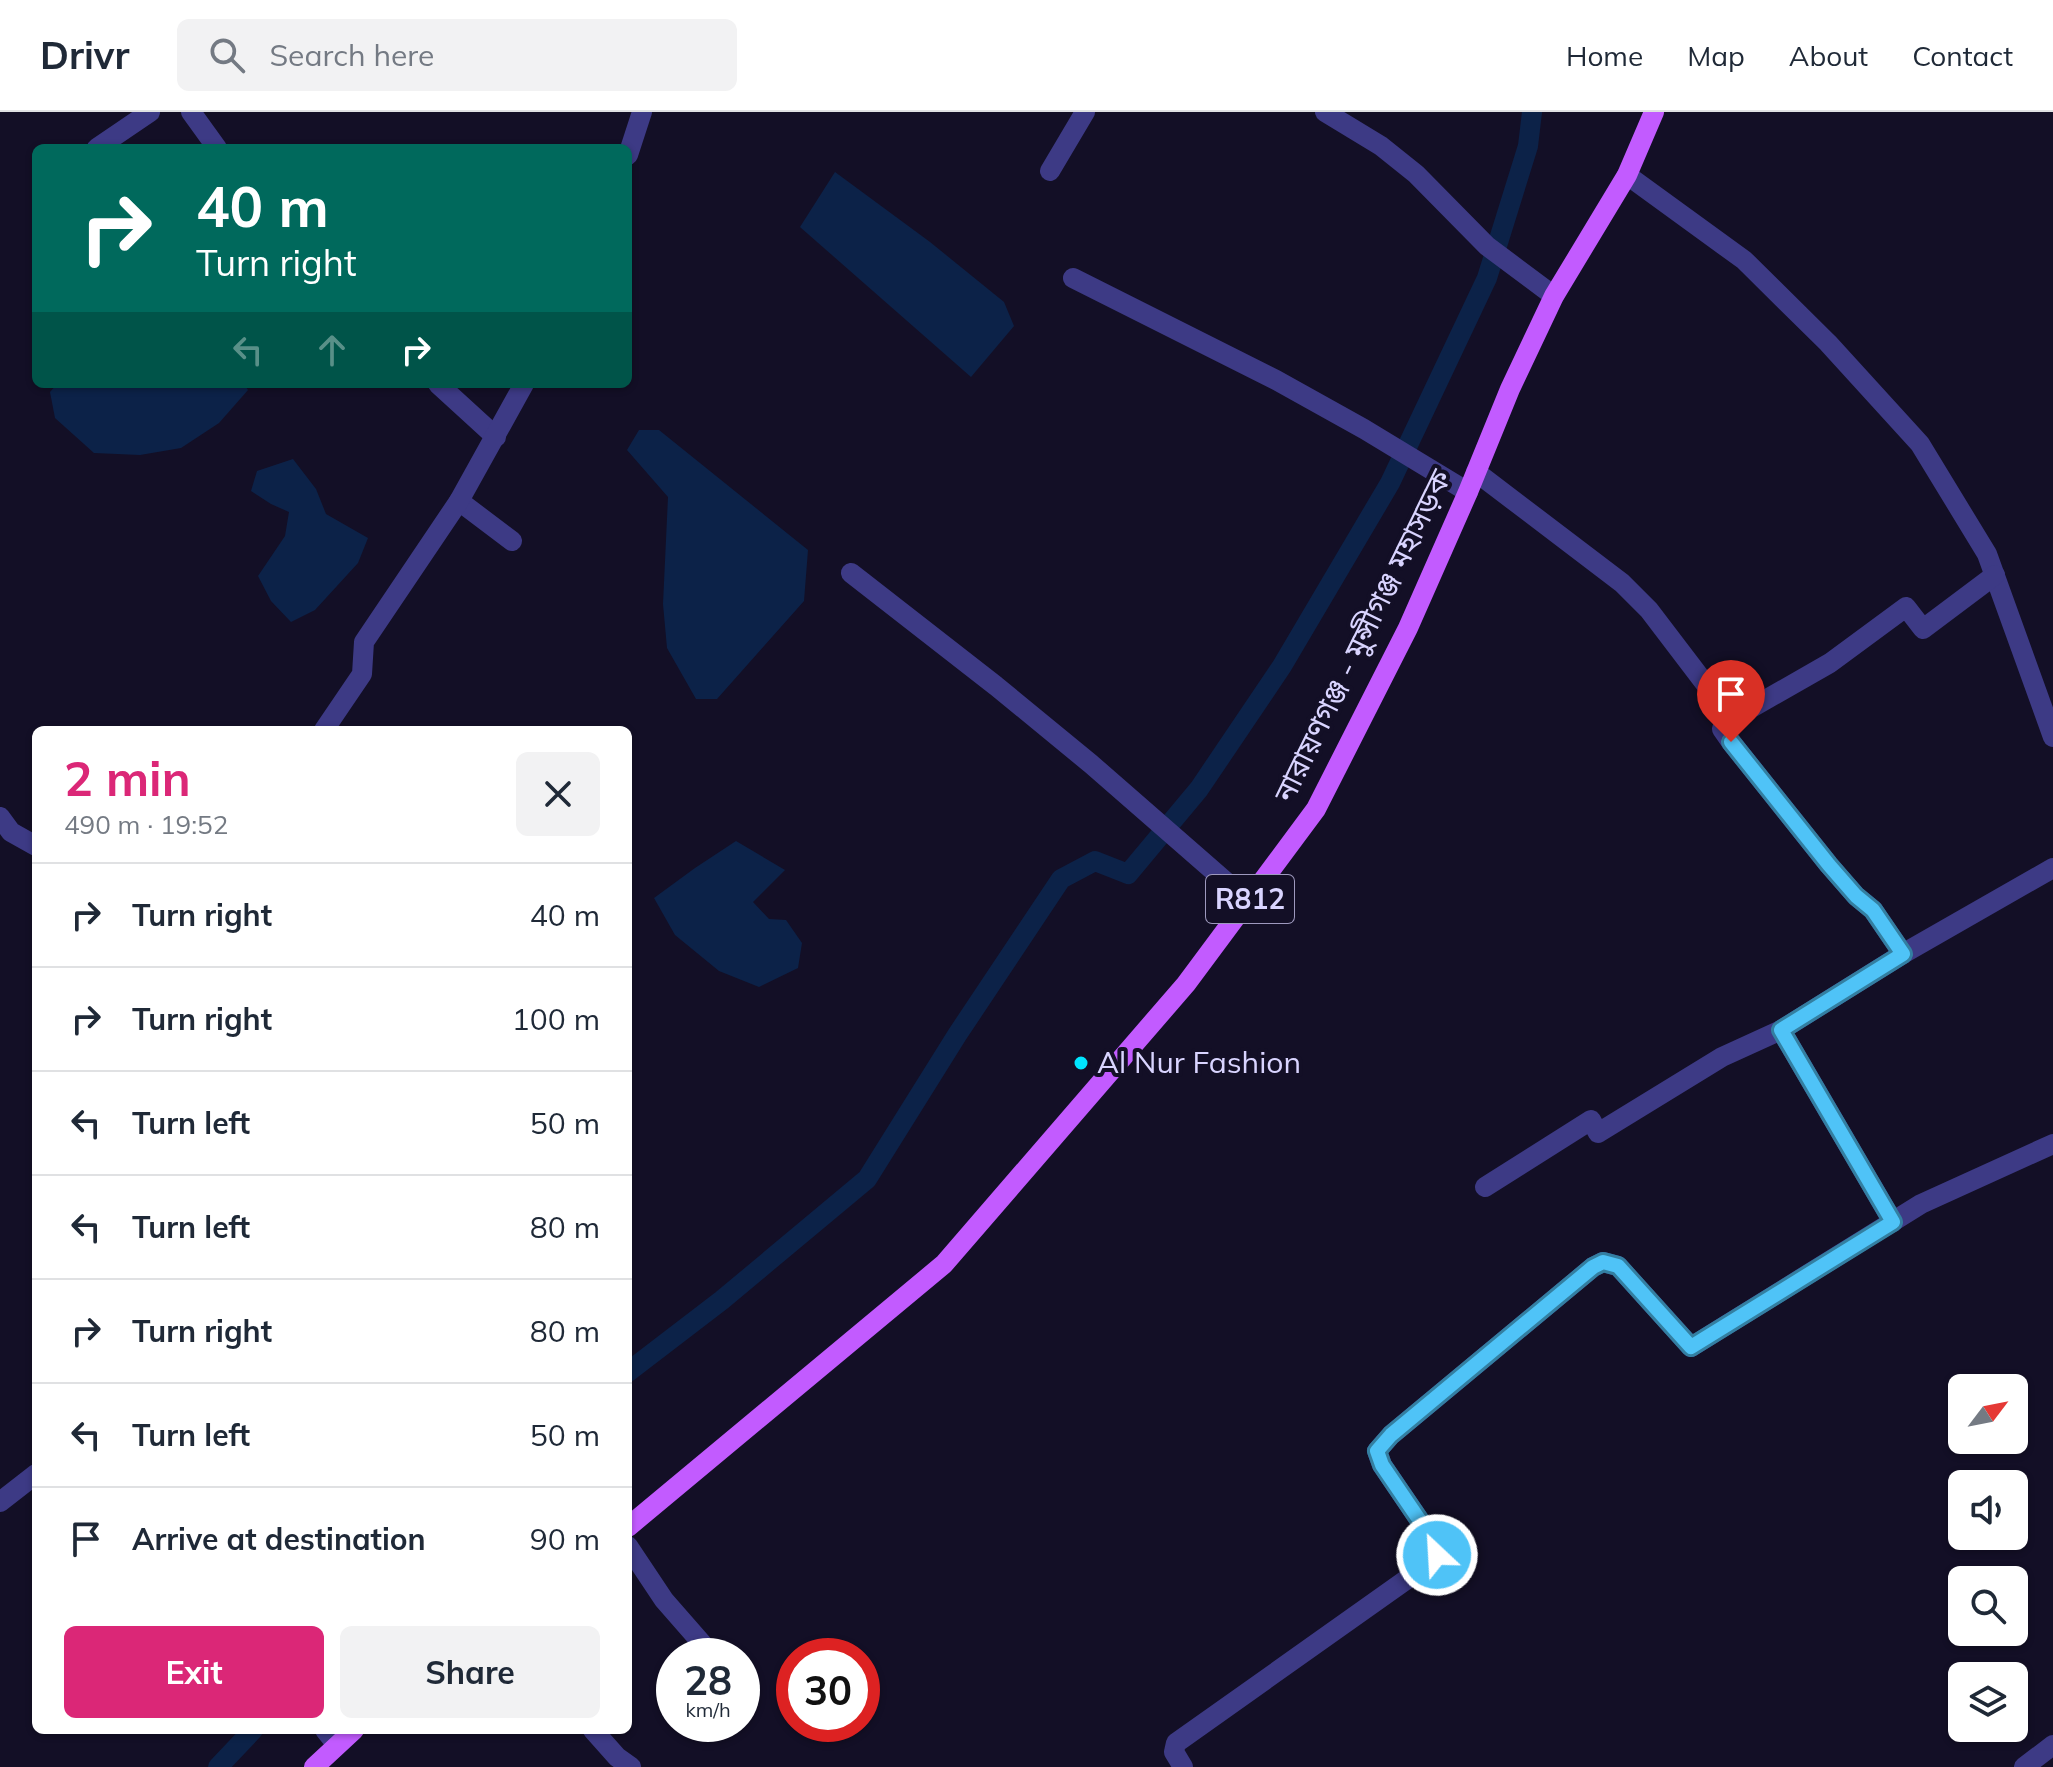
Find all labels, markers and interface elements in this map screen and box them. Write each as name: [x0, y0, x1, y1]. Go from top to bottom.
search box: [177, 19, 737, 91]
text: Drivr: [40, 31, 129, 79]
icon: search: [205, 33, 249, 77]
text: Search here: [269, 36, 434, 74]
text: Home: [1566, 38, 1643, 73]
text: Map: [1687, 38, 1745, 73]
text: About: [1789, 38, 1868, 73]
text: Contact: [1912, 38, 2013, 73]
text: 40 m: [196, 171, 329, 241]
icon: right: [64, 176, 168, 280]
text: Turn right: [196, 240, 357, 285]
icon: left: [226, 328, 270, 372]
icon: ahead: [310, 328, 354, 372]
icon: right: [394, 328, 438, 372]
street label: নারায়ণগঞ্জ - মুন্সীগঞ্জ মহাসড়ক: [1265, 462, 1460, 809]
pin: [1697, 660, 1765, 742]
icon: arrive: [1709, 672, 1753, 716]
text: 2 min: [64, 748, 191, 808]
button: close: [516, 752, 600, 836]
text: 490 m · 19:52: [64, 808, 228, 841]
road number: R812: [1206, 875, 1294, 923]
icon: right: [64, 893, 108, 937]
text: Turn right: [132, 896, 272, 934]
text: 40 m: [530, 896, 600, 934]
icon: right: [64, 997, 108, 1041]
text: Turn right: [132, 1000, 272, 1038]
text: 100 m: [512, 1000, 600, 1038]
place label: Al Nur Fashion: [1097, 1043, 1301, 1081]
marker: Al Nur Fashion: [1072, 1054, 1090, 1072]
icon: left: [64, 1101, 108, 1145]
text: Turn left: [132, 1104, 250, 1142]
text: 50 m: [530, 1104, 600, 1142]
icon: left: [64, 1205, 108, 1249]
text: Turn left: [132, 1208, 250, 1246]
text: 80 m: [530, 1208, 600, 1246]
icon: right: [64, 1309, 108, 1353]
text: Turn right: [132, 1312, 272, 1350]
text: 80 m: [530, 1312, 600, 1350]
north arrow: [1948, 1374, 2028, 1454]
map controls: [1948, 1374, 2028, 1742]
icon: left: [64, 1413, 108, 1457]
text: Turn left: [132, 1416, 250, 1454]
text: 50 m: [530, 1416, 600, 1454]
button: sound: [1948, 1470, 2028, 1550]
position arrow: [1395, 1513, 1479, 1597]
icon: arrive: [64, 1517, 108, 1561]
text: Arrive at destination: [132, 1520, 426, 1558]
text: 90 m: [530, 1520, 600, 1558]
button: search: [1948, 1566, 2028, 1646]
button: Exit: [64, 1626, 324, 1718]
button: Share: [340, 1626, 600, 1718]
speed limit sign: 30: [776, 1638, 880, 1742]
text: 28: [684, 1655, 732, 1705]
button: layers: [1948, 1662, 2028, 1742]
text: km/h: [685, 1697, 731, 1722]

